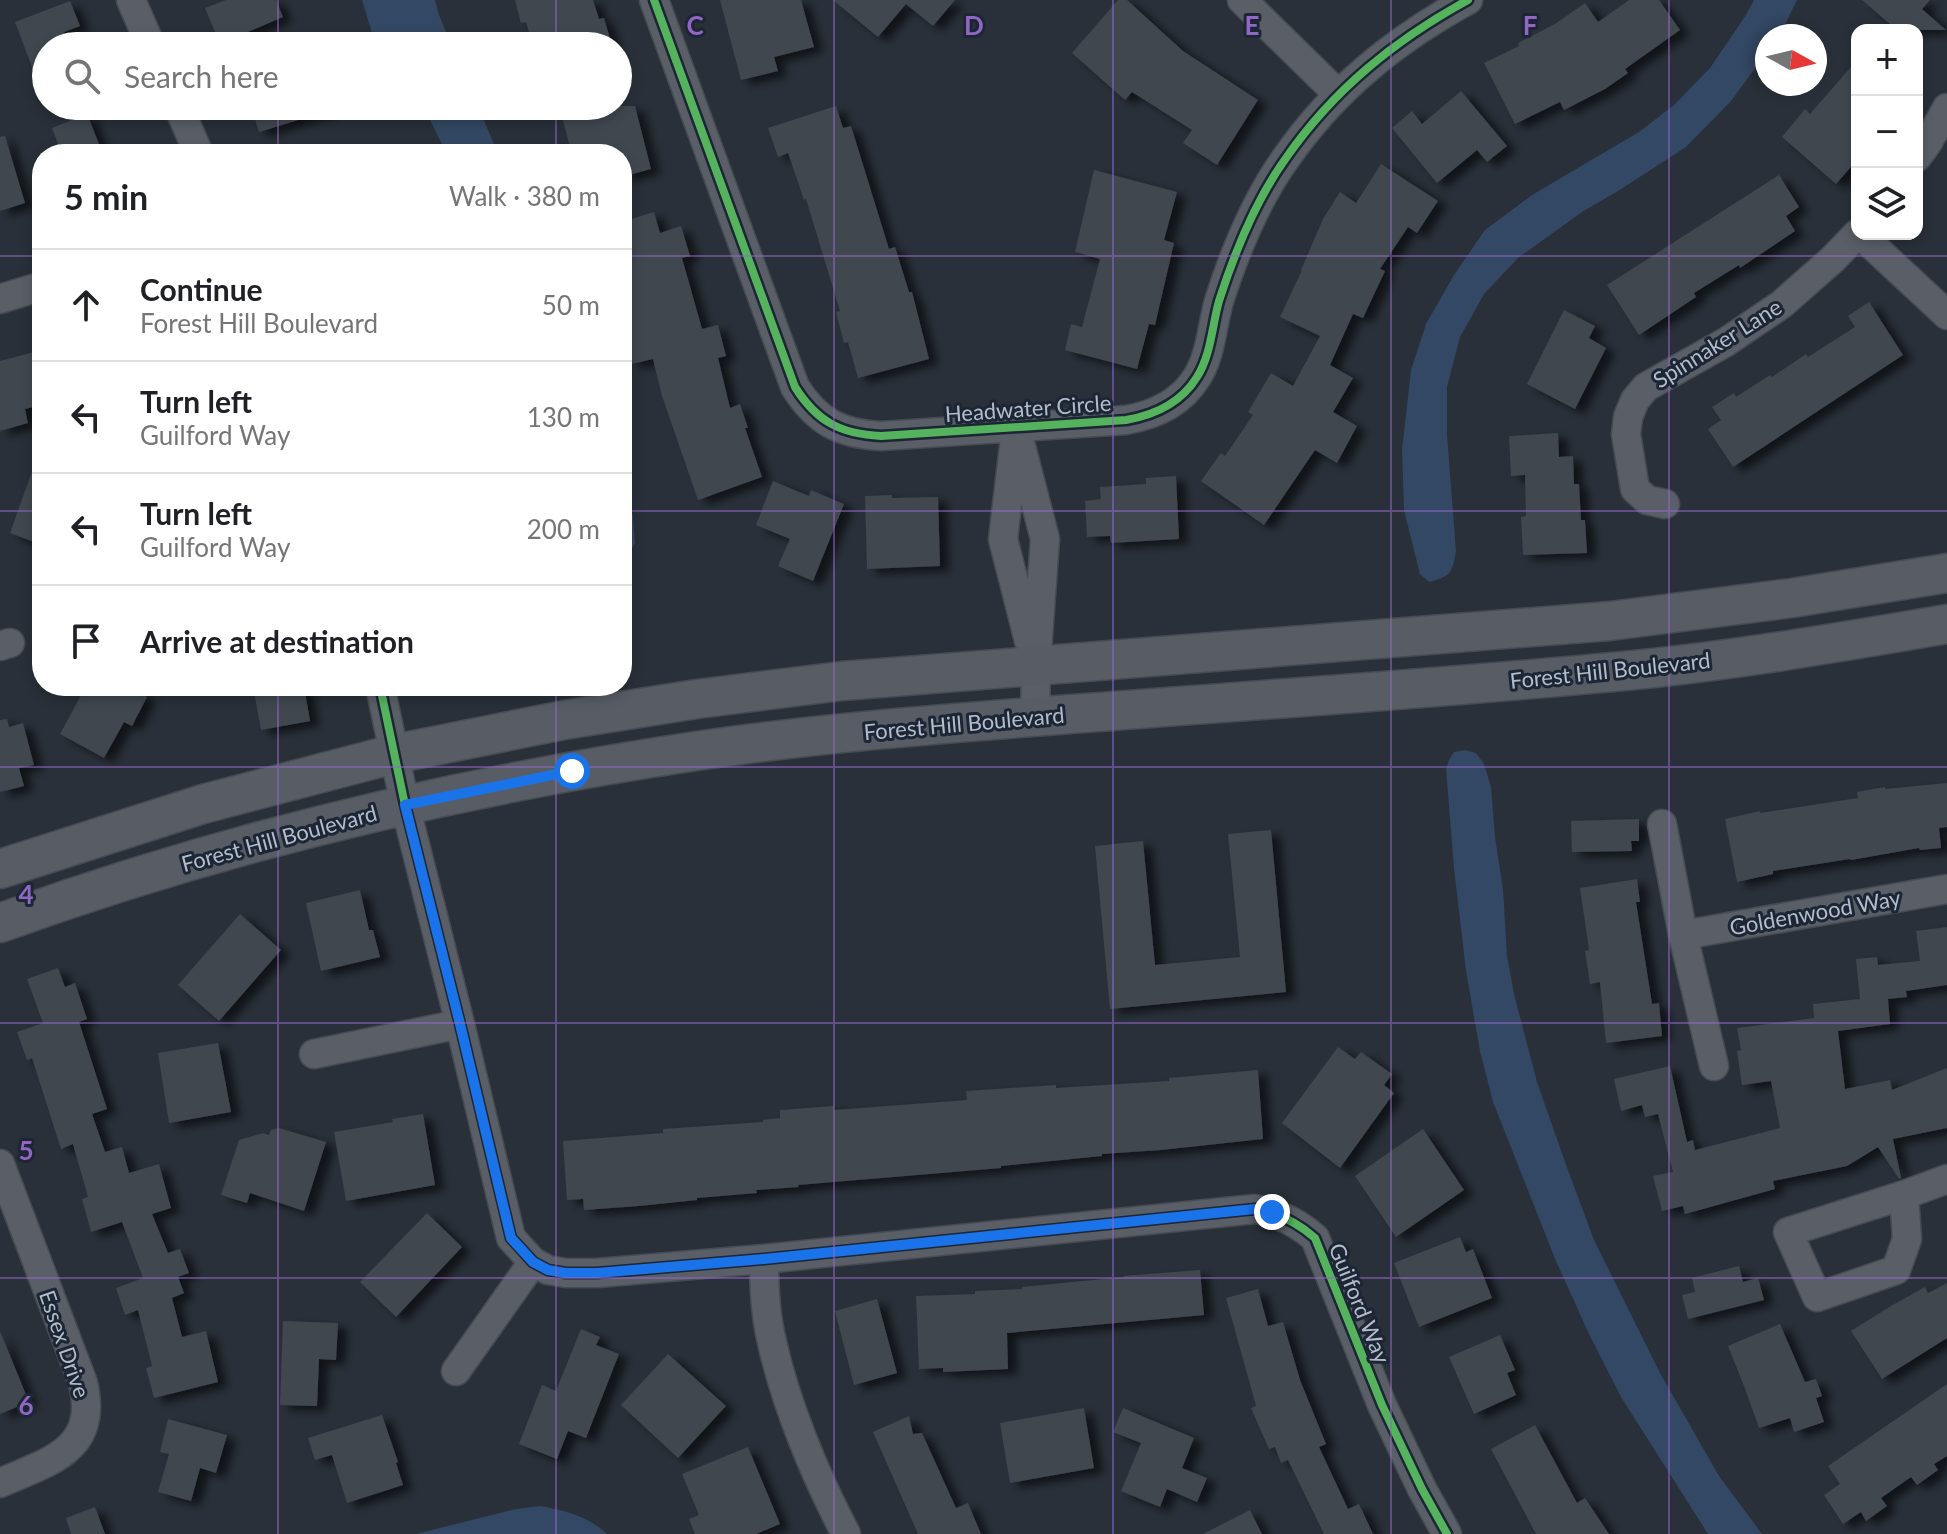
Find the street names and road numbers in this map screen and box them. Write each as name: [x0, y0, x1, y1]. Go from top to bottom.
street label: Spinnaker Lane: [1648, 293, 1786, 393]
street label: Headwater Circle: [944, 389, 1112, 427]
street label: Forest Hill Boulevard: [1508, 646, 1712, 694]
street label: Forest Hill Boulevard: [862, 701, 1066, 745]
street label: Forest Hill Boulevard: [178, 799, 380, 877]
street label: Goldenwood Way: [1727, 884, 1903, 940]
street label: Guilford Way: [1324, 1239, 1397, 1368]
street label: Essex Drive: [34, 1287, 96, 1401]

